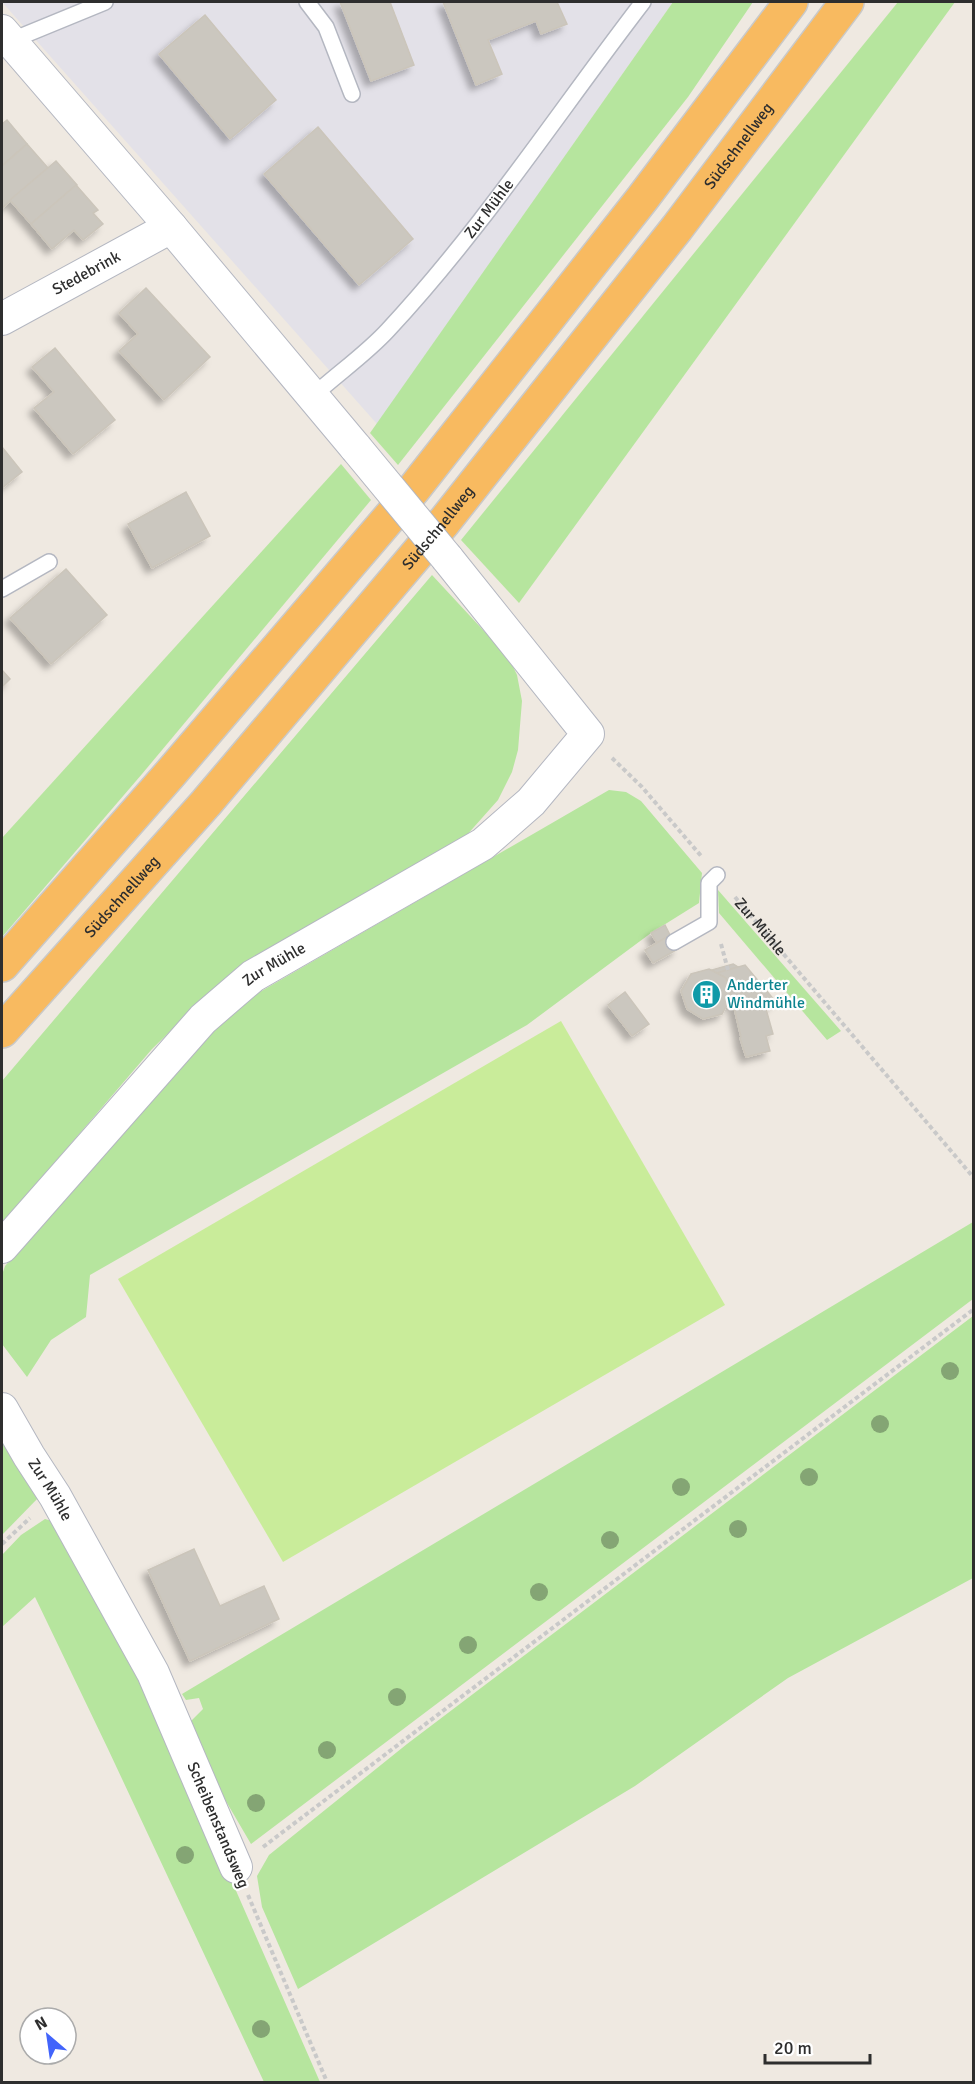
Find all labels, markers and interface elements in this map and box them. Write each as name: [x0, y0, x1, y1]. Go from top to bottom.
street label: Südschnellweg: [700, 99, 778, 193]
street label: Zur Mühle: [460, 175, 518, 242]
street label: Stedebrink: [49, 246, 124, 300]
street label: Südschnellweg: [398, 482, 479, 574]
street label: Südschnellweg: [80, 852, 164, 942]
street label: Zur Mühle: [730, 894, 790, 960]
street label: Zur Mühle: [238, 938, 309, 991]
place label: Anderter Windmühle: [727, 975, 805, 1013]
building icon: Anderter Windmühle: [690, 978, 722, 1010]
street label: Zur Mühle: [23, 1455, 77, 1524]
street label: Scheibenstandsweg: [182, 1759, 254, 1891]
north arrow: [18, 2006, 78, 2066]
text: N: [31, 2012, 51, 2035]
scale bar: [765, 2027, 870, 2065]
text: 20 m: [774, 2037, 812, 2059]

